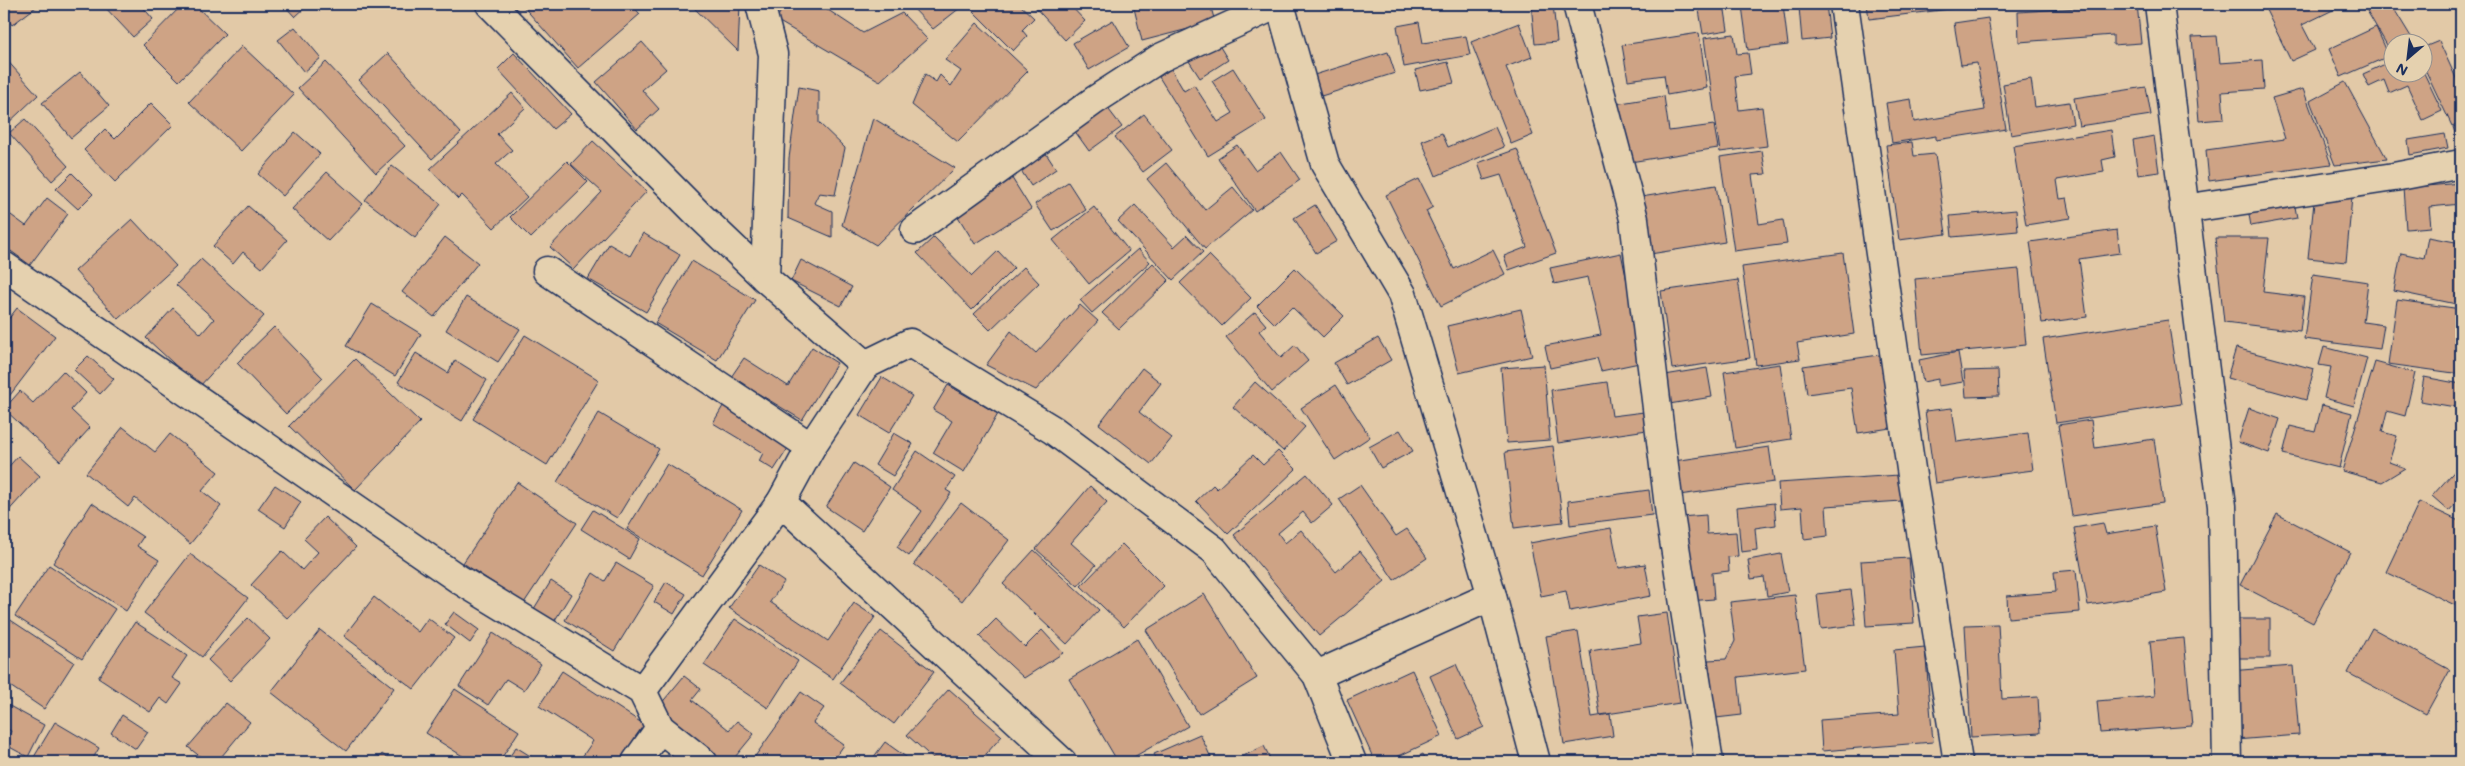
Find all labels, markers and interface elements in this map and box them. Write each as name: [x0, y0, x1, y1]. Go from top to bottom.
north arrow: [2382, 32, 2432, 82]
text: N: [2393, 59, 2411, 81]

